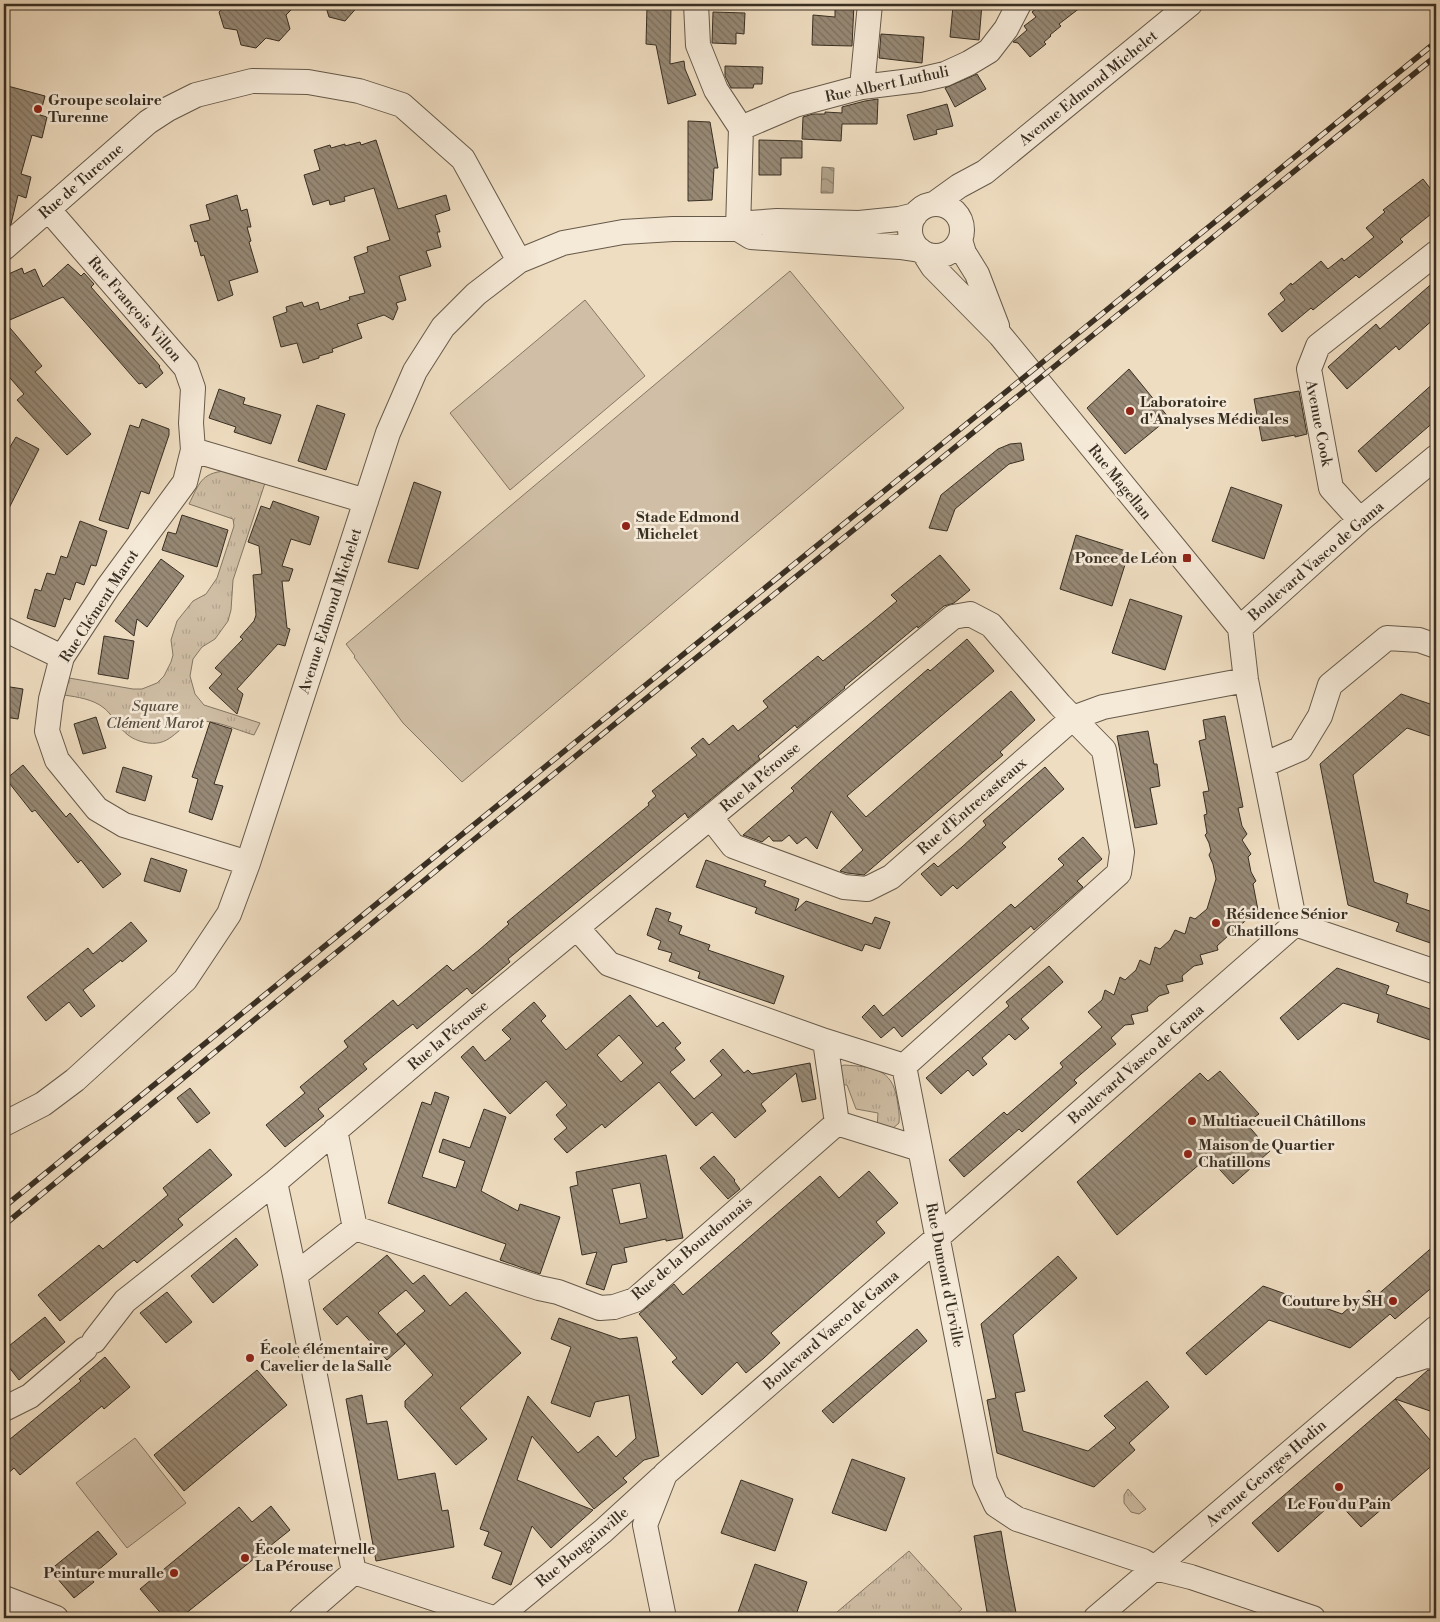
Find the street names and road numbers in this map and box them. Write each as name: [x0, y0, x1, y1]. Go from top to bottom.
street label: Avenue Edmond Michelet: [1014, 26, 1162, 151]
street label: Rue Albert Luthuli: [823, 62, 951, 107]
street label: Rue de Turenne: [35, 139, 128, 223]
street label: Rue François Villon: [84, 253, 186, 366]
street label: Avenue Cook: [1301, 377, 1336, 469]
street label: Rue Magellan: [1084, 441, 1156, 524]
street label: Boulevard Vasco de Gama: [1244, 497, 1388, 626]
street label: Avenue Edmond Michelet: [294, 525, 366, 697]
street label: Rue Clément Marot: [56, 546, 143, 666]
street label: Rue la Pérouse: [716, 738, 804, 816]
street label: Rue d'Entrecasteaux: [914, 754, 1031, 859]
street label: Rue la Pérouse: [404, 996, 492, 1074]
street label: Boulevard Vasco de Gama: [1064, 1000, 1208, 1129]
street label: Rue de la Bourdonnais: [628, 1192, 757, 1304]
street label: Rue Dumont d'Urville: [921, 1201, 968, 1349]
street label: Boulevard Vasco de Gama: [759, 1266, 903, 1395]
street label: Avenue Georges Hodin: [1201, 1416, 1331, 1532]
street label: Rue Bougainville: [532, 1503, 633, 1592]

